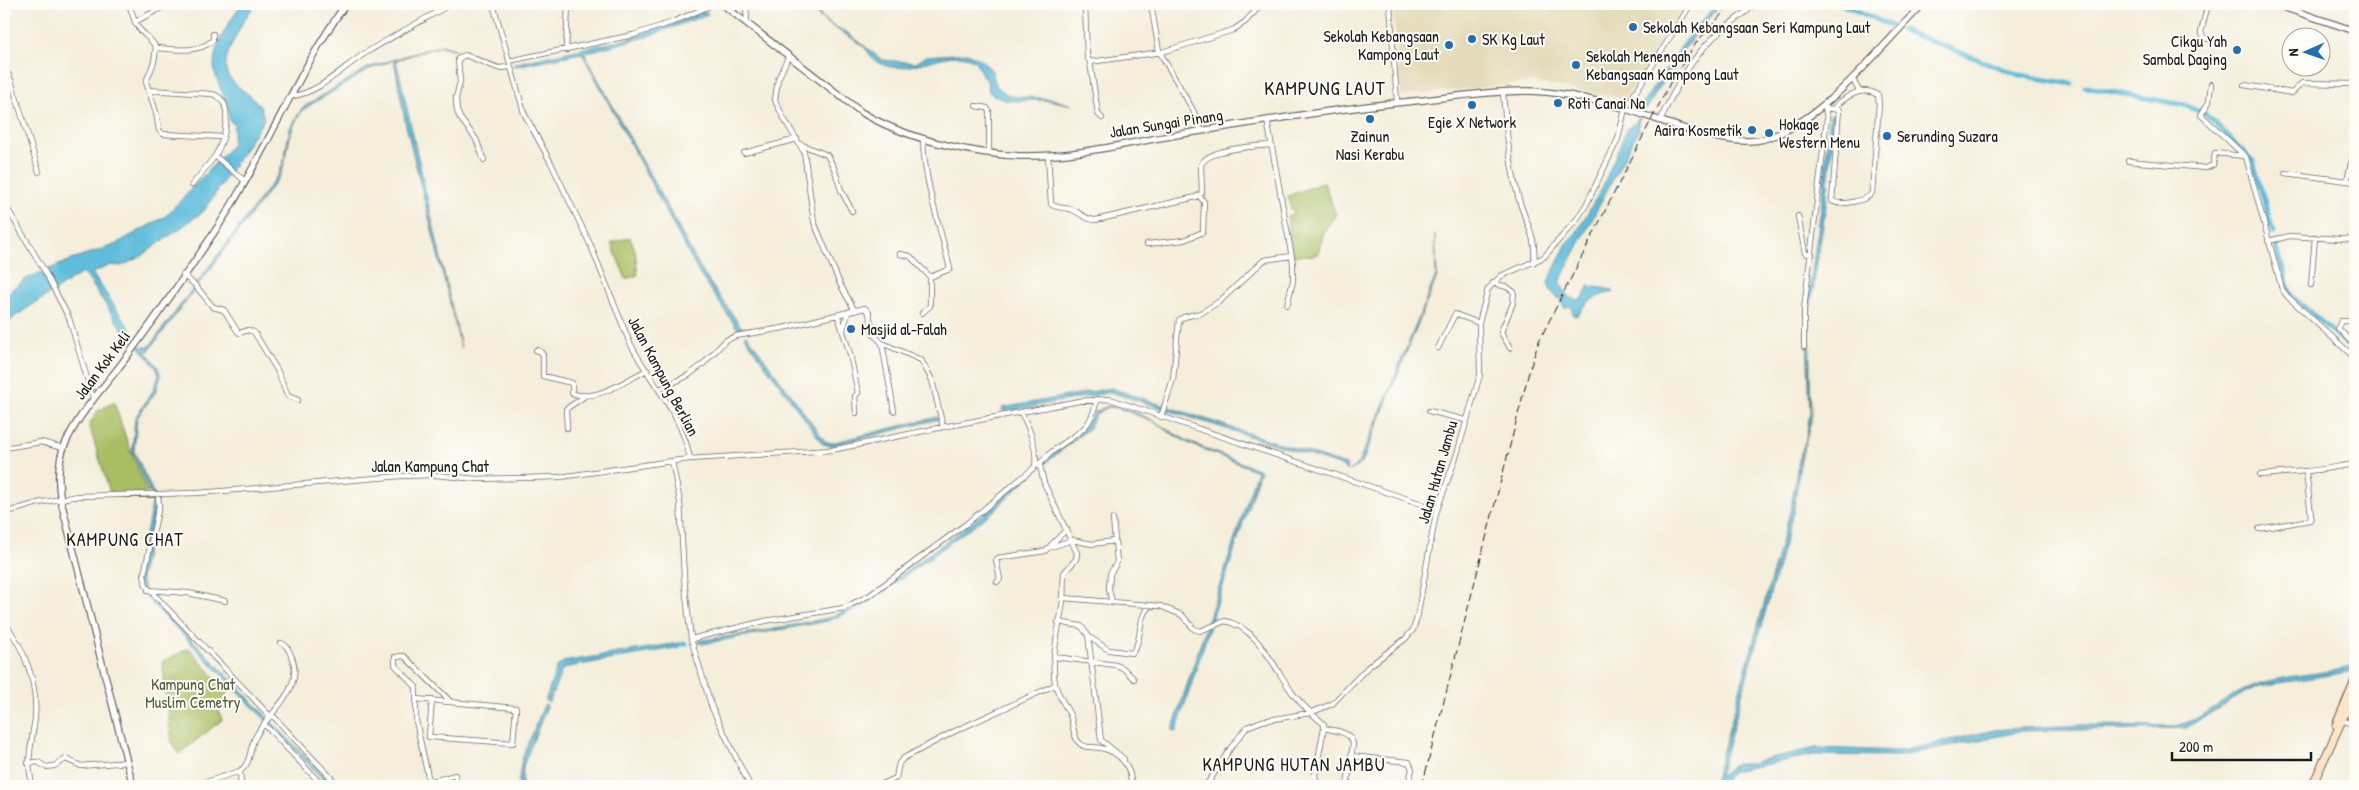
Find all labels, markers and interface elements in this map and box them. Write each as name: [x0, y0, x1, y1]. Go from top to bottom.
place label: Sekolah Kebangsaan Seri Kampung Laut: [1643, 16, 1871, 38]
marker: Sekolah Kebangsaan Seri Kampung Laut: [1627, 21, 1639, 33]
place label: Sekolah Kebangsaan Kampong Laut: [1323, 25, 1439, 65]
place label: SK Kg Laut: [1482, 28, 1545, 50]
north arrow: [2282, 28, 2332, 78]
place label: Cikgu Yah Sambal Daging: [2143, 30, 2227, 70]
marker: SK Kg Laut: [1466, 33, 1478, 45]
marker: Sekolah Kebangsaan Kampong Laut: [1443, 39, 1455, 51]
marker: Cikgu Yah Sambal Daging: [2231, 44, 2243, 56]
place label: Sekolah Menengah Kebangsaan Kampong Laut: [1586, 45, 1739, 85]
text: N: [2283, 48, 2302, 57]
marker: Sekolah Menengah Kebangsaan Kampong Laut: [1570, 59, 1582, 71]
district label: KAMPUNG LAUT: [1264, 75, 1386, 101]
place label: Roti Canai Na: [1568, 92, 1645, 114]
marker: Roti Canai Na: [1552, 97, 1564, 109]
marker: Egie X Network: [1466, 99, 1478, 111]
street label: Jalan Sungai Pinang: [1108, 103, 1224, 143]
place label: Egie X Network: [1428, 111, 1516, 133]
marker: Zainun Nasi Kerabu: [1364, 113, 1376, 125]
place label: Hokage Western Menu: [1779, 113, 1860, 153]
place label: Aaira Kosmetik: [1654, 119, 1742, 141]
marker: Aaira Kosmetik: [1746, 124, 1758, 136]
place label: Zainun Nasi Kerabu: [1336, 125, 1405, 165]
place label: Serunding Suzara: [1897, 125, 1998, 147]
marker: Hokage Western Menu: [1763, 127, 1775, 139]
marker: Serunding Suzara: [1881, 130, 1893, 142]
street label: Jalan Kampung Berlian: [623, 312, 705, 440]
place label: Masjid al-Falah: [861, 318, 947, 340]
marker: Masjid al-Falah: [845, 323, 857, 335]
street label: Jalan Kok Keli: [69, 326, 135, 404]
street label: Jalan Hutan Jambu: [1412, 417, 1462, 526]
street label: Jalan Kampung Chat: [371, 455, 489, 477]
district label: KAMPUNG CHAT: [66, 527, 184, 552]
park label: Kampung Chat Muslim Cemetry: [145, 673, 241, 713]
scale bar: [2172, 730, 2310, 762]
text: 200 m: [2179, 736, 2213, 757]
district label: KAMPUNG HUTAN JAMBU: [1202, 752, 1386, 777]

